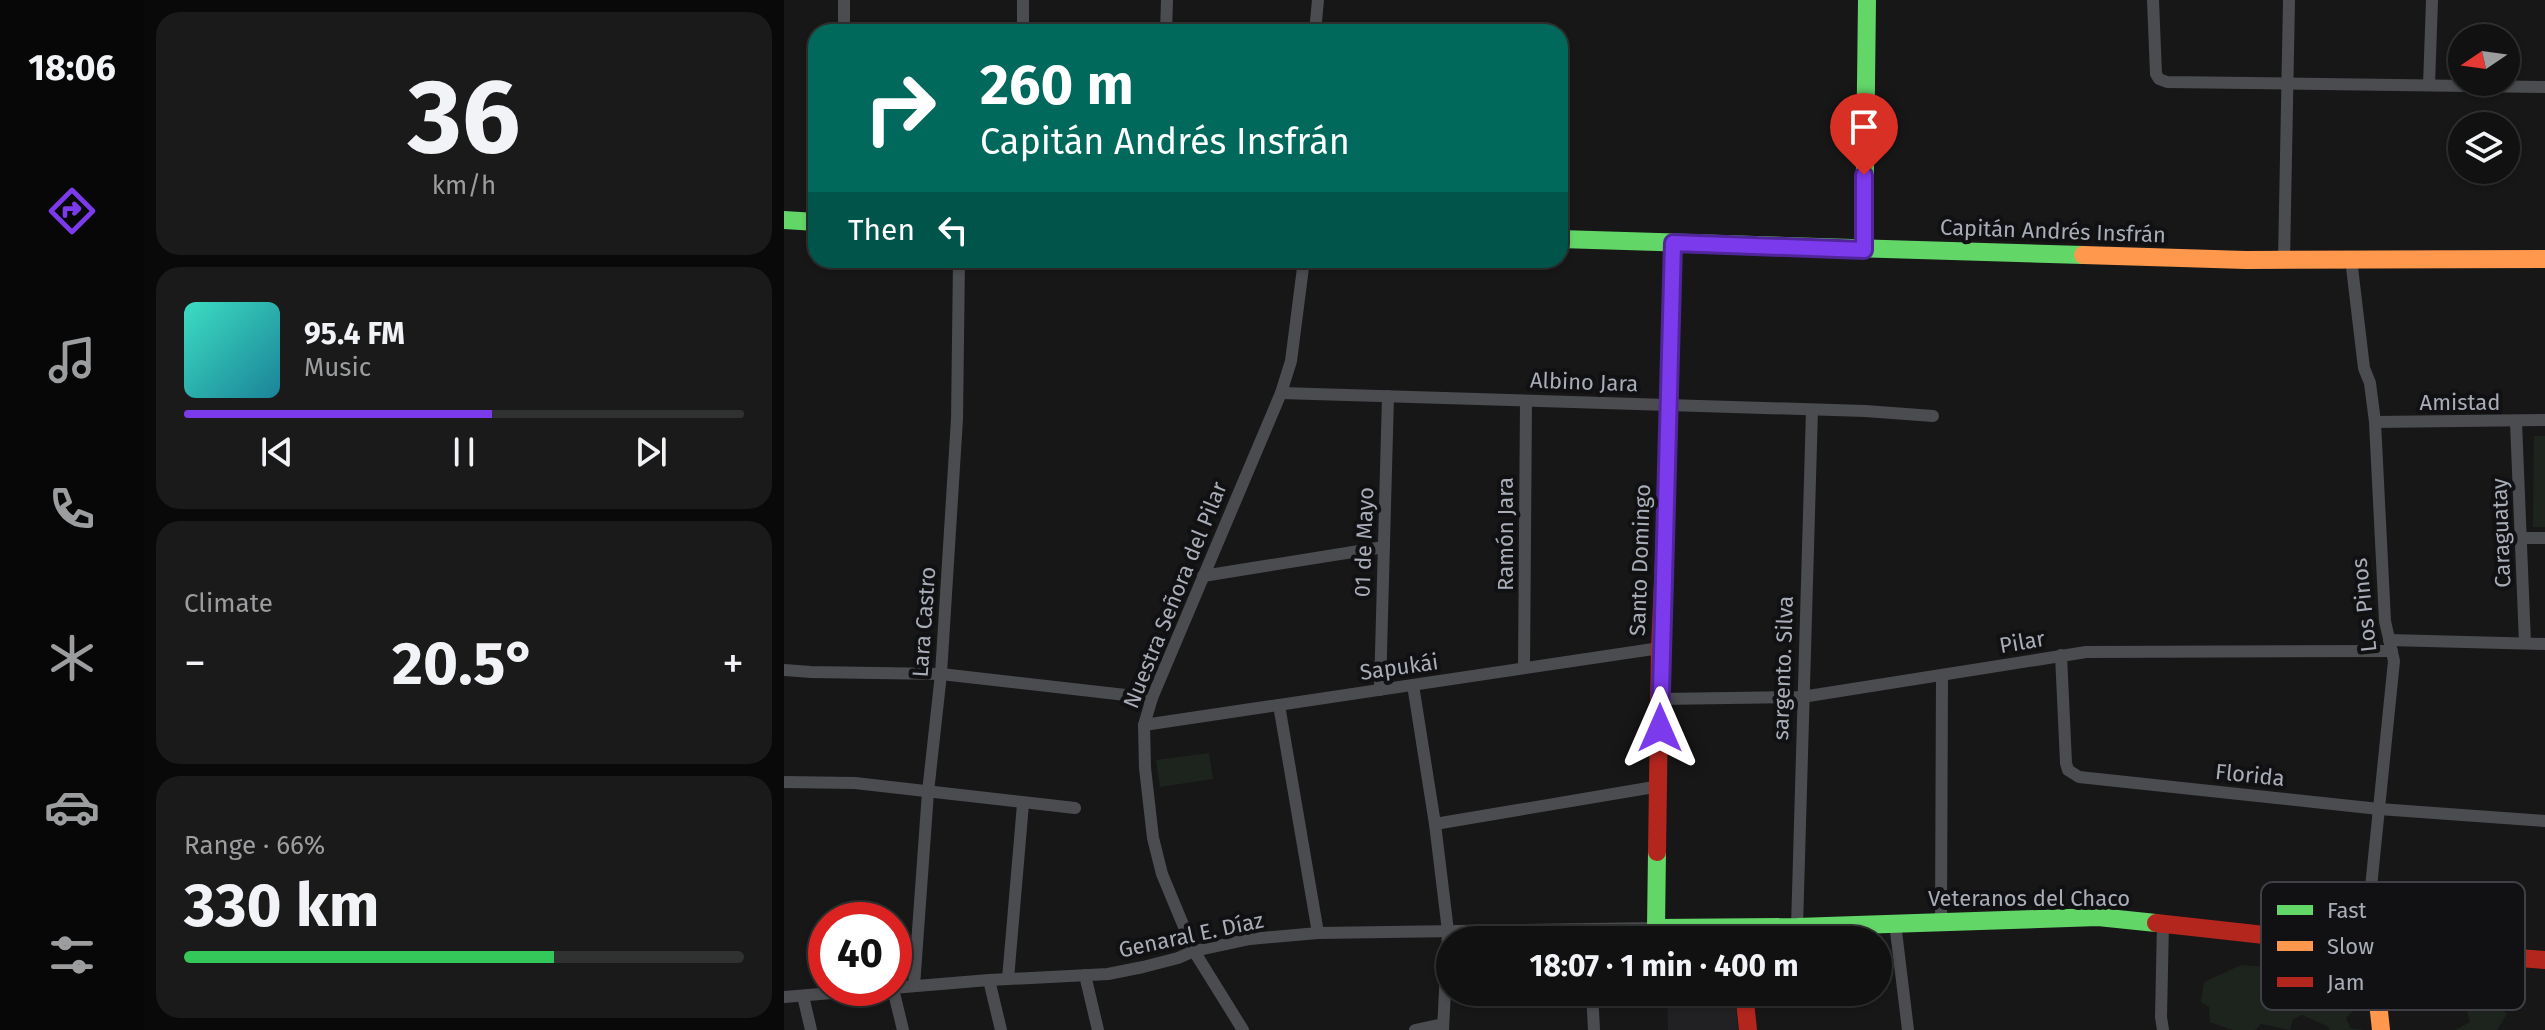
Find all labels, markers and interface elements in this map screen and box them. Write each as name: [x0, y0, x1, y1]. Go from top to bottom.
north arrow: [2448, 24, 2520, 96]
map controls: [2448, 24, 2520, 184]
text: 18:06: [28, 46, 116, 90]
text: 260 m: [980, 52, 1134, 119]
text: 36: [408, 55, 520, 180]
icon: right: [848, 56, 952, 160]
pin: [1830, 93, 1898, 175]
icon: arrive: [1842, 105, 1886, 149]
button: layers: [2448, 112, 2520, 184]
text: Capitán Andrés Insfrán: [980, 120, 1350, 164]
text: km/h: [432, 170, 496, 201]
icon: directions: [44, 183, 100, 239]
icon: left: [931, 208, 975, 252]
text: Then: [848, 212, 915, 248]
street label: Capitán Andrés Insfrán: [1940, 214, 2166, 248]
text: 95.4 FM: [304, 316, 405, 352]
icon: music: [44, 332, 100, 388]
text: Music: [304, 352, 371, 383]
street label: Albino Jara: [1529, 367, 1639, 397]
street label: Amistad: [2420, 389, 2500, 416]
icon: previous: [255, 430, 299, 474]
icon: pause: [442, 430, 486, 474]
icon: next: [629, 430, 673, 474]
street label: Nuestra Señora del Pilar: [1117, 477, 1233, 712]
street label: Ramón Jara: [1492, 477, 1519, 591]
street label: Caraguatay: [2486, 477, 2516, 588]
icon: phone: [44, 481, 100, 537]
street label: Santo Domingo: [1624, 484, 1656, 636]
street label: 01 de Mayo: [1349, 486, 1379, 598]
street label: Los Pinos: [2346, 557, 2382, 653]
street label: Lara Castro: [907, 566, 941, 678]
text: Climate: [184, 588, 273, 619]
street label: sargento. Silva: [1767, 595, 1799, 741]
street label: Pilar: [1997, 625, 2047, 659]
text: 20.5°: [392, 628, 536, 700]
icon: climate: [44, 630, 100, 686]
text: −: [184, 637, 206, 690]
text: +: [722, 637, 744, 690]
street label: Sapukái: [1358, 648, 1440, 686]
position arrow: [1618, 686, 1702, 770]
street label: Florida: [2214, 758, 2286, 792]
icon: car: [44, 779, 100, 835]
text: Range · 66%: [184, 830, 325, 861]
text: 330 km: [184, 870, 380, 942]
legend: [2261, 882, 2525, 1010]
street label: Veteranos del Chaco: [1928, 885, 2130, 912]
text: Fast: [2327, 897, 2367, 924]
speed limit sign: 40: [808, 902, 912, 1006]
street label: Genaral E. Díaz: [1116, 906, 1266, 964]
icon: filters: [44, 927, 100, 983]
text: Slow: [2327, 933, 2374, 960]
text: 18:07 · 1 min · 400 m: [1529, 948, 1799, 984]
text: Jam: [2327, 969, 2365, 996]

